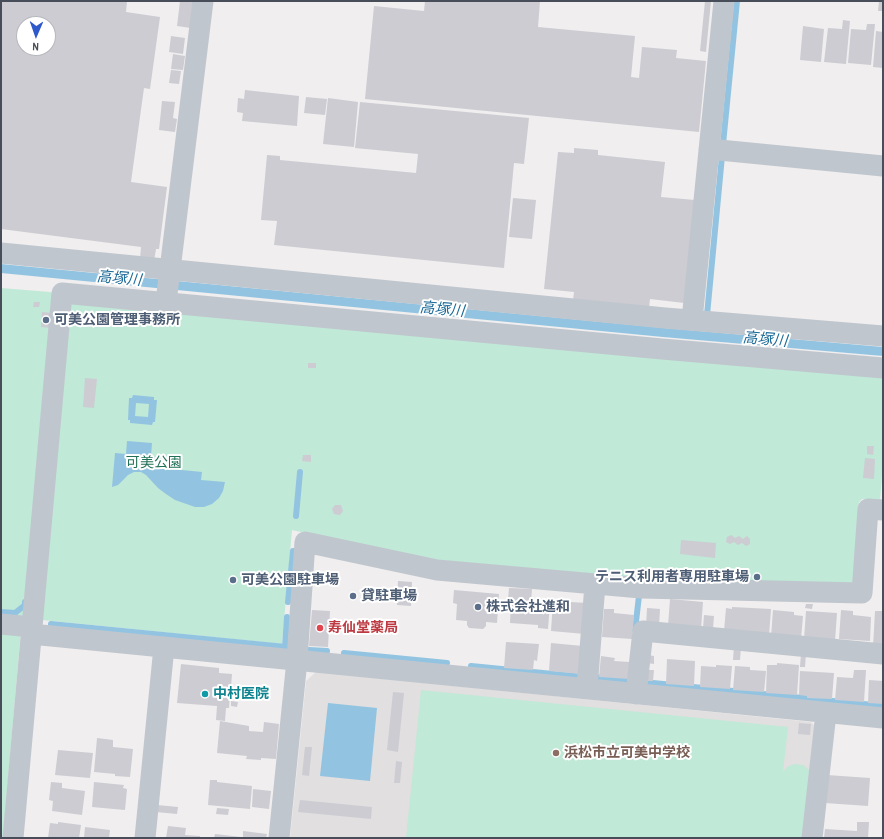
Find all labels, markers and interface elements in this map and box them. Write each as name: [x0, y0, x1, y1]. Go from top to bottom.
north arrow: [16, 16, 56, 56]
text: N: [32, 40, 39, 54]
water label: 高塚川: [96, 268, 142, 290]
water label: 高塚川: [419, 299, 465, 321]
place label: 可美公園管理事務所: [54, 312, 180, 328]
marker: 可美公園管理事務所: [41, 315, 51, 325]
water label: 高塚川: [742, 329, 788, 351]
park label: 可美公園: [126, 455, 182, 471]
place label: テニス利用者専用駐車場: [595, 569, 749, 585]
place label: 可美公園駐車場: [241, 572, 339, 588]
marker: テニス利用者専用駐車場: [752, 572, 762, 582]
marker: 可美公園駐車場: [228, 575, 238, 585]
place label: 貸駐車場: [361, 588, 417, 604]
marker: 貸駐車場: [348, 591, 358, 601]
place label: 株式会社進和: [486, 599, 570, 615]
marker: 株式会社進和: [473, 602, 483, 612]
place label: 寿仙堂薬局: [328, 620, 398, 636]
marker: 寿仙堂薬局: [315, 623, 325, 633]
place label: 中村医院: [213, 686, 269, 702]
marker: 中村医院: [200, 689, 210, 699]
place label: 浜松市立可美中学校: [564, 745, 690, 761]
marker: 浜松市立可美中学校: [551, 748, 561, 758]

